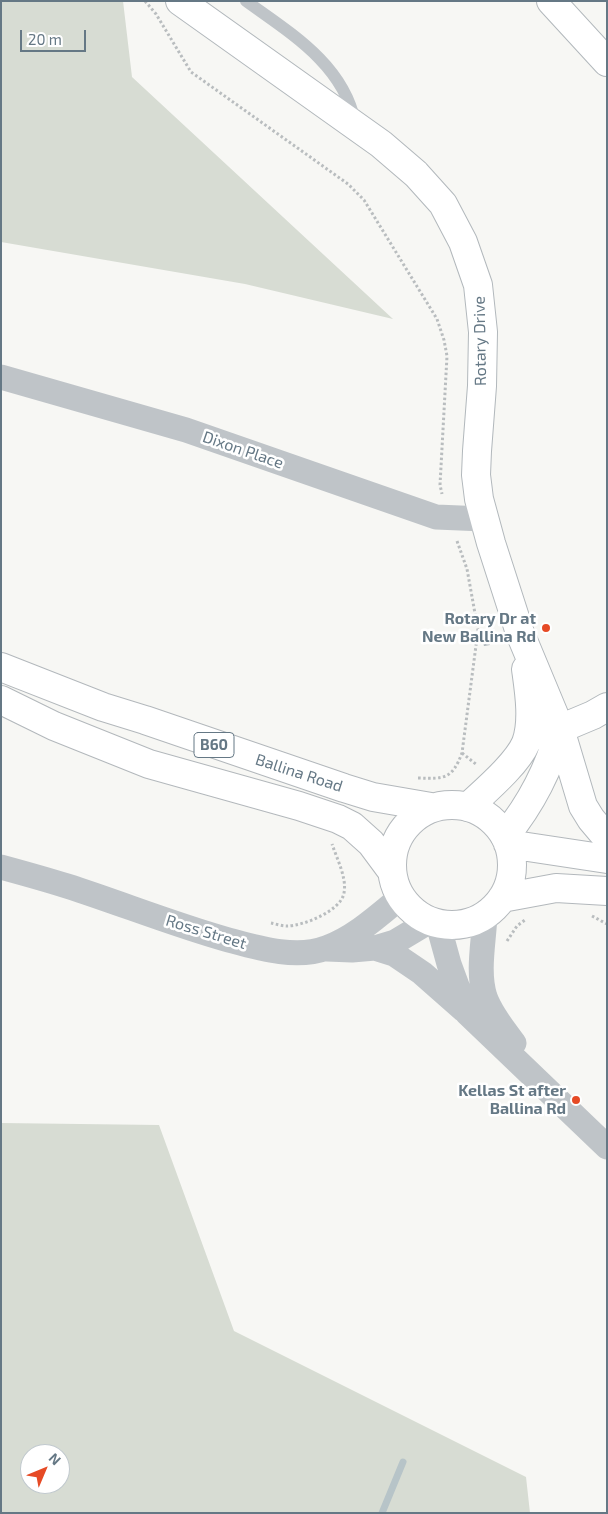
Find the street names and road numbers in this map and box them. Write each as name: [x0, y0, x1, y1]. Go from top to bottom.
street label: Rotary Drive: [470, 296, 490, 386]
street label: Dixon Place: [200, 427, 286, 473]
road number: B60: [194, 732, 234, 758]
street label: Ballina Road: [253, 750, 345, 796]
street label: Ross Street: [163, 911, 249, 953]

